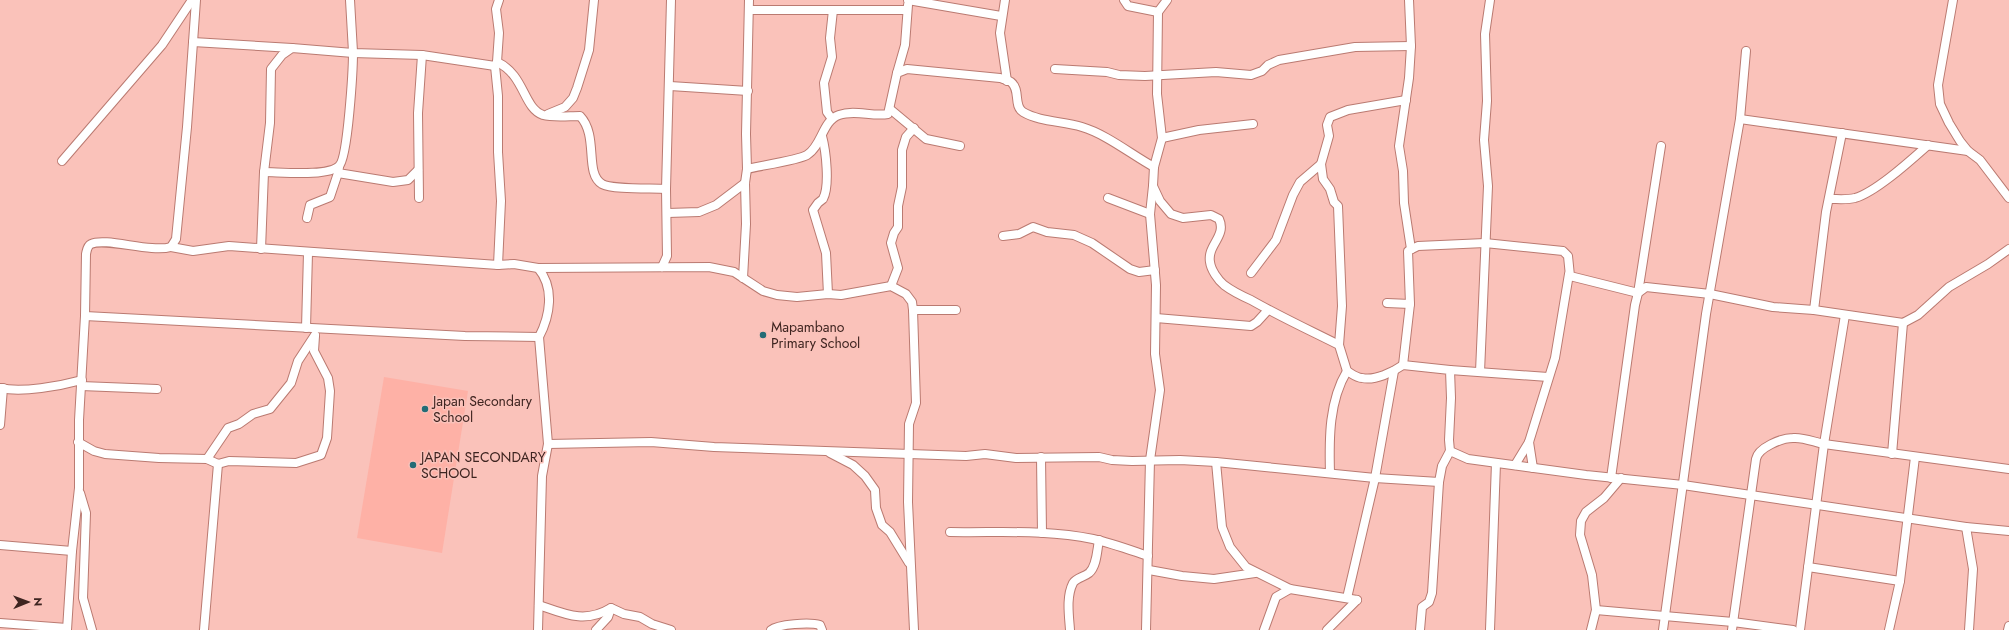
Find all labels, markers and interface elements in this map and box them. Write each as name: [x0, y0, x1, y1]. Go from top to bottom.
place label: Mapambano Primary School: [771, 317, 860, 353]
marker: Mapambano Primary School: [758, 330, 768, 340]
place label: Japan Secondary School: [431, 391, 533, 427]
marker: Japan Secondary School: [420, 404, 430, 414]
place label: JAPAN SECONDARY SCHOOL: [419, 447, 546, 483]
marker: JAPAN SECONDARY SCHOOL: [408, 460, 418, 470]
north arrow: [8, 582, 48, 622]
text: N: [30, 597, 46, 606]

